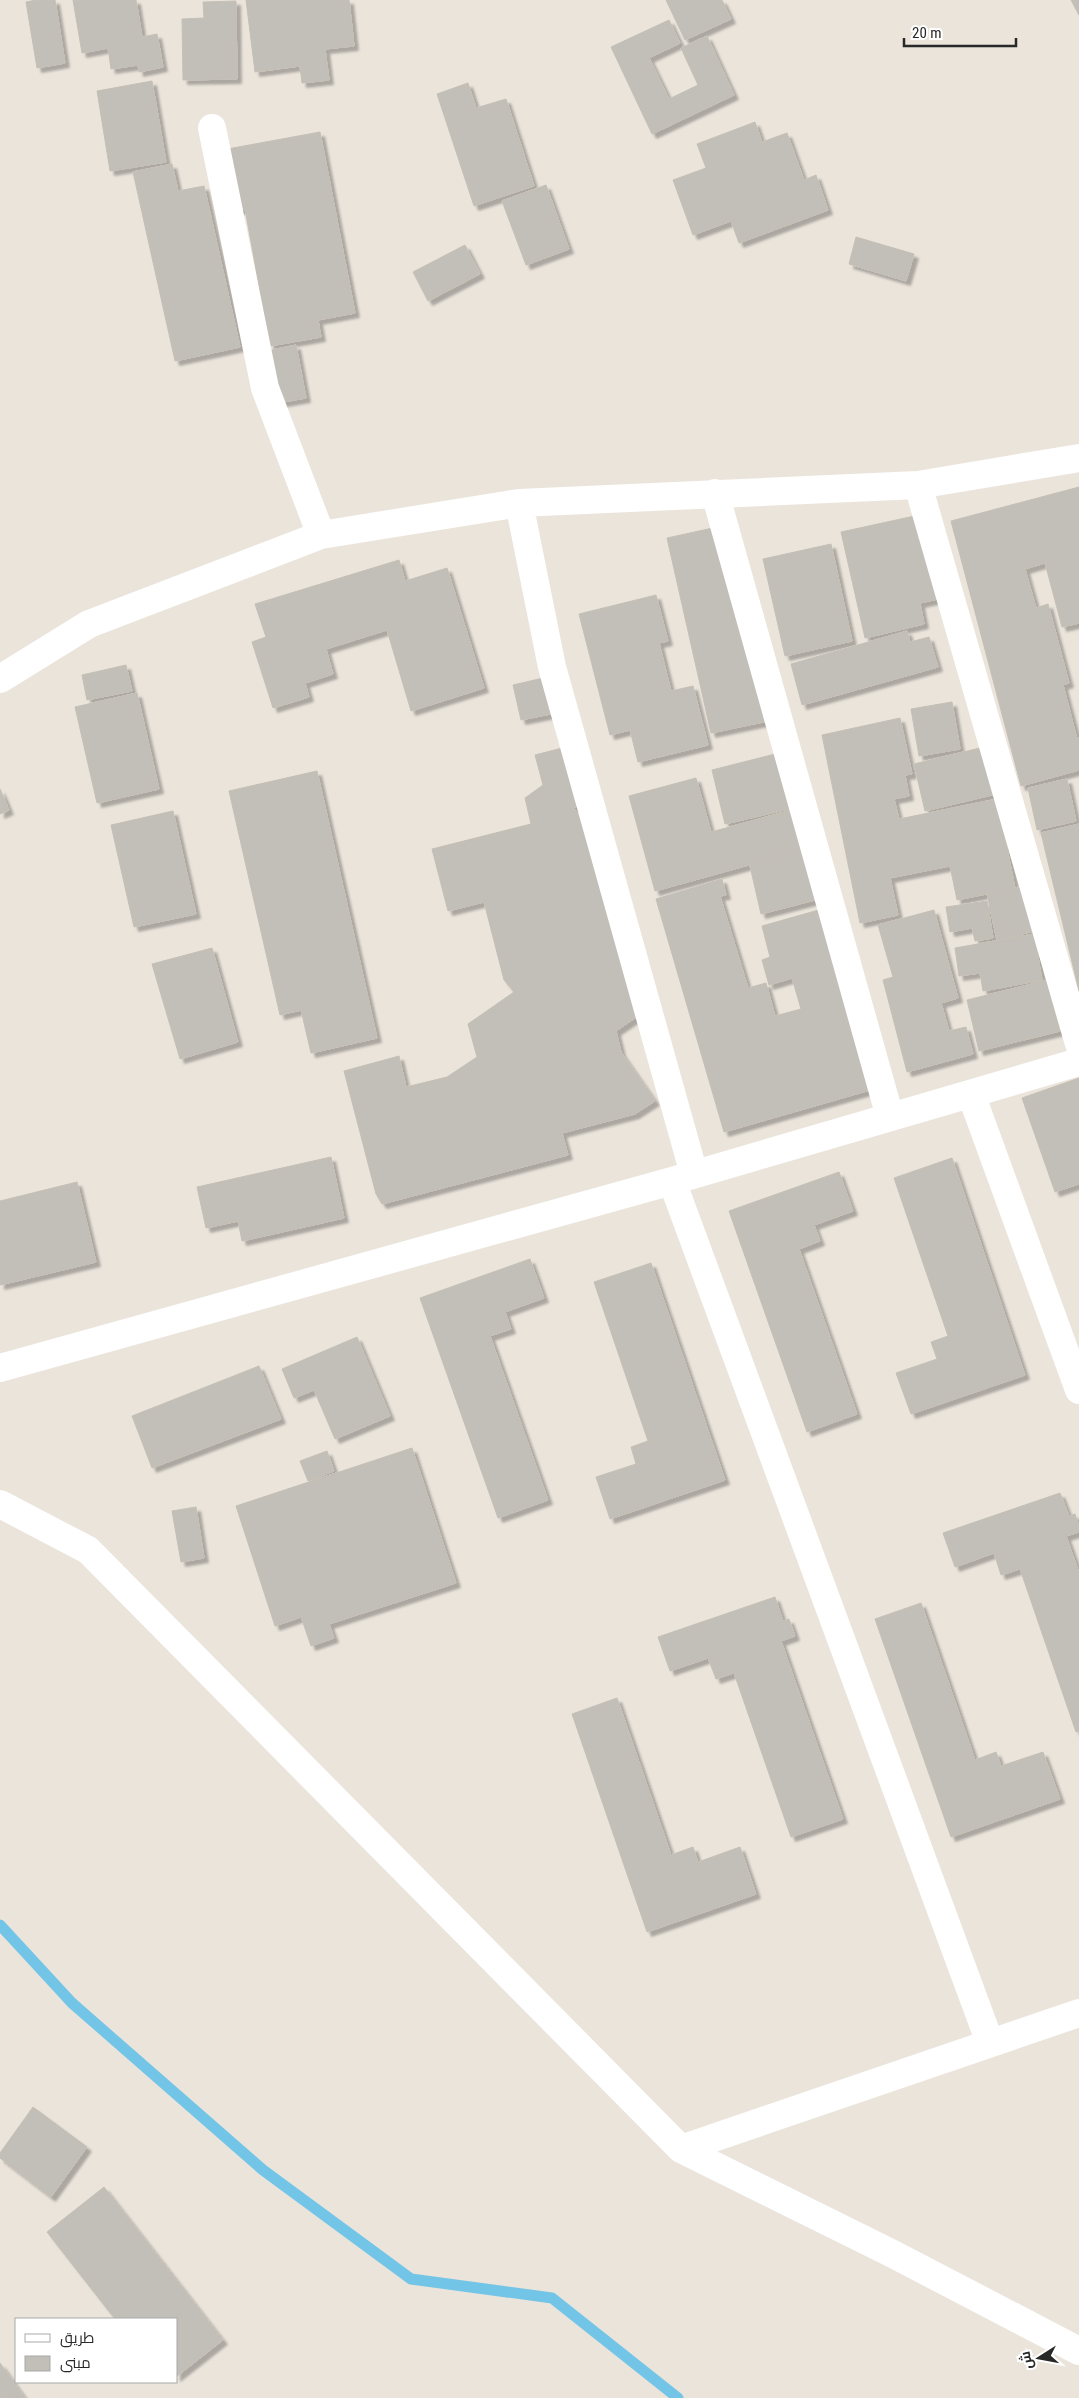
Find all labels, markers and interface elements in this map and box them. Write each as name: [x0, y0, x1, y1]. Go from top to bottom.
scale bar: [904, 15, 1016, 47]
text: 20 m: [912, 24, 942, 42]
legend: [15, 2318, 178, 2383]
text: طريق: [60, 2329, 94, 2348]
north arrow: [1014, 2333, 1064, 2383]
text: ش: [1017, 2350, 1037, 2371]
text: مبنى: [60, 2354, 91, 2373]

